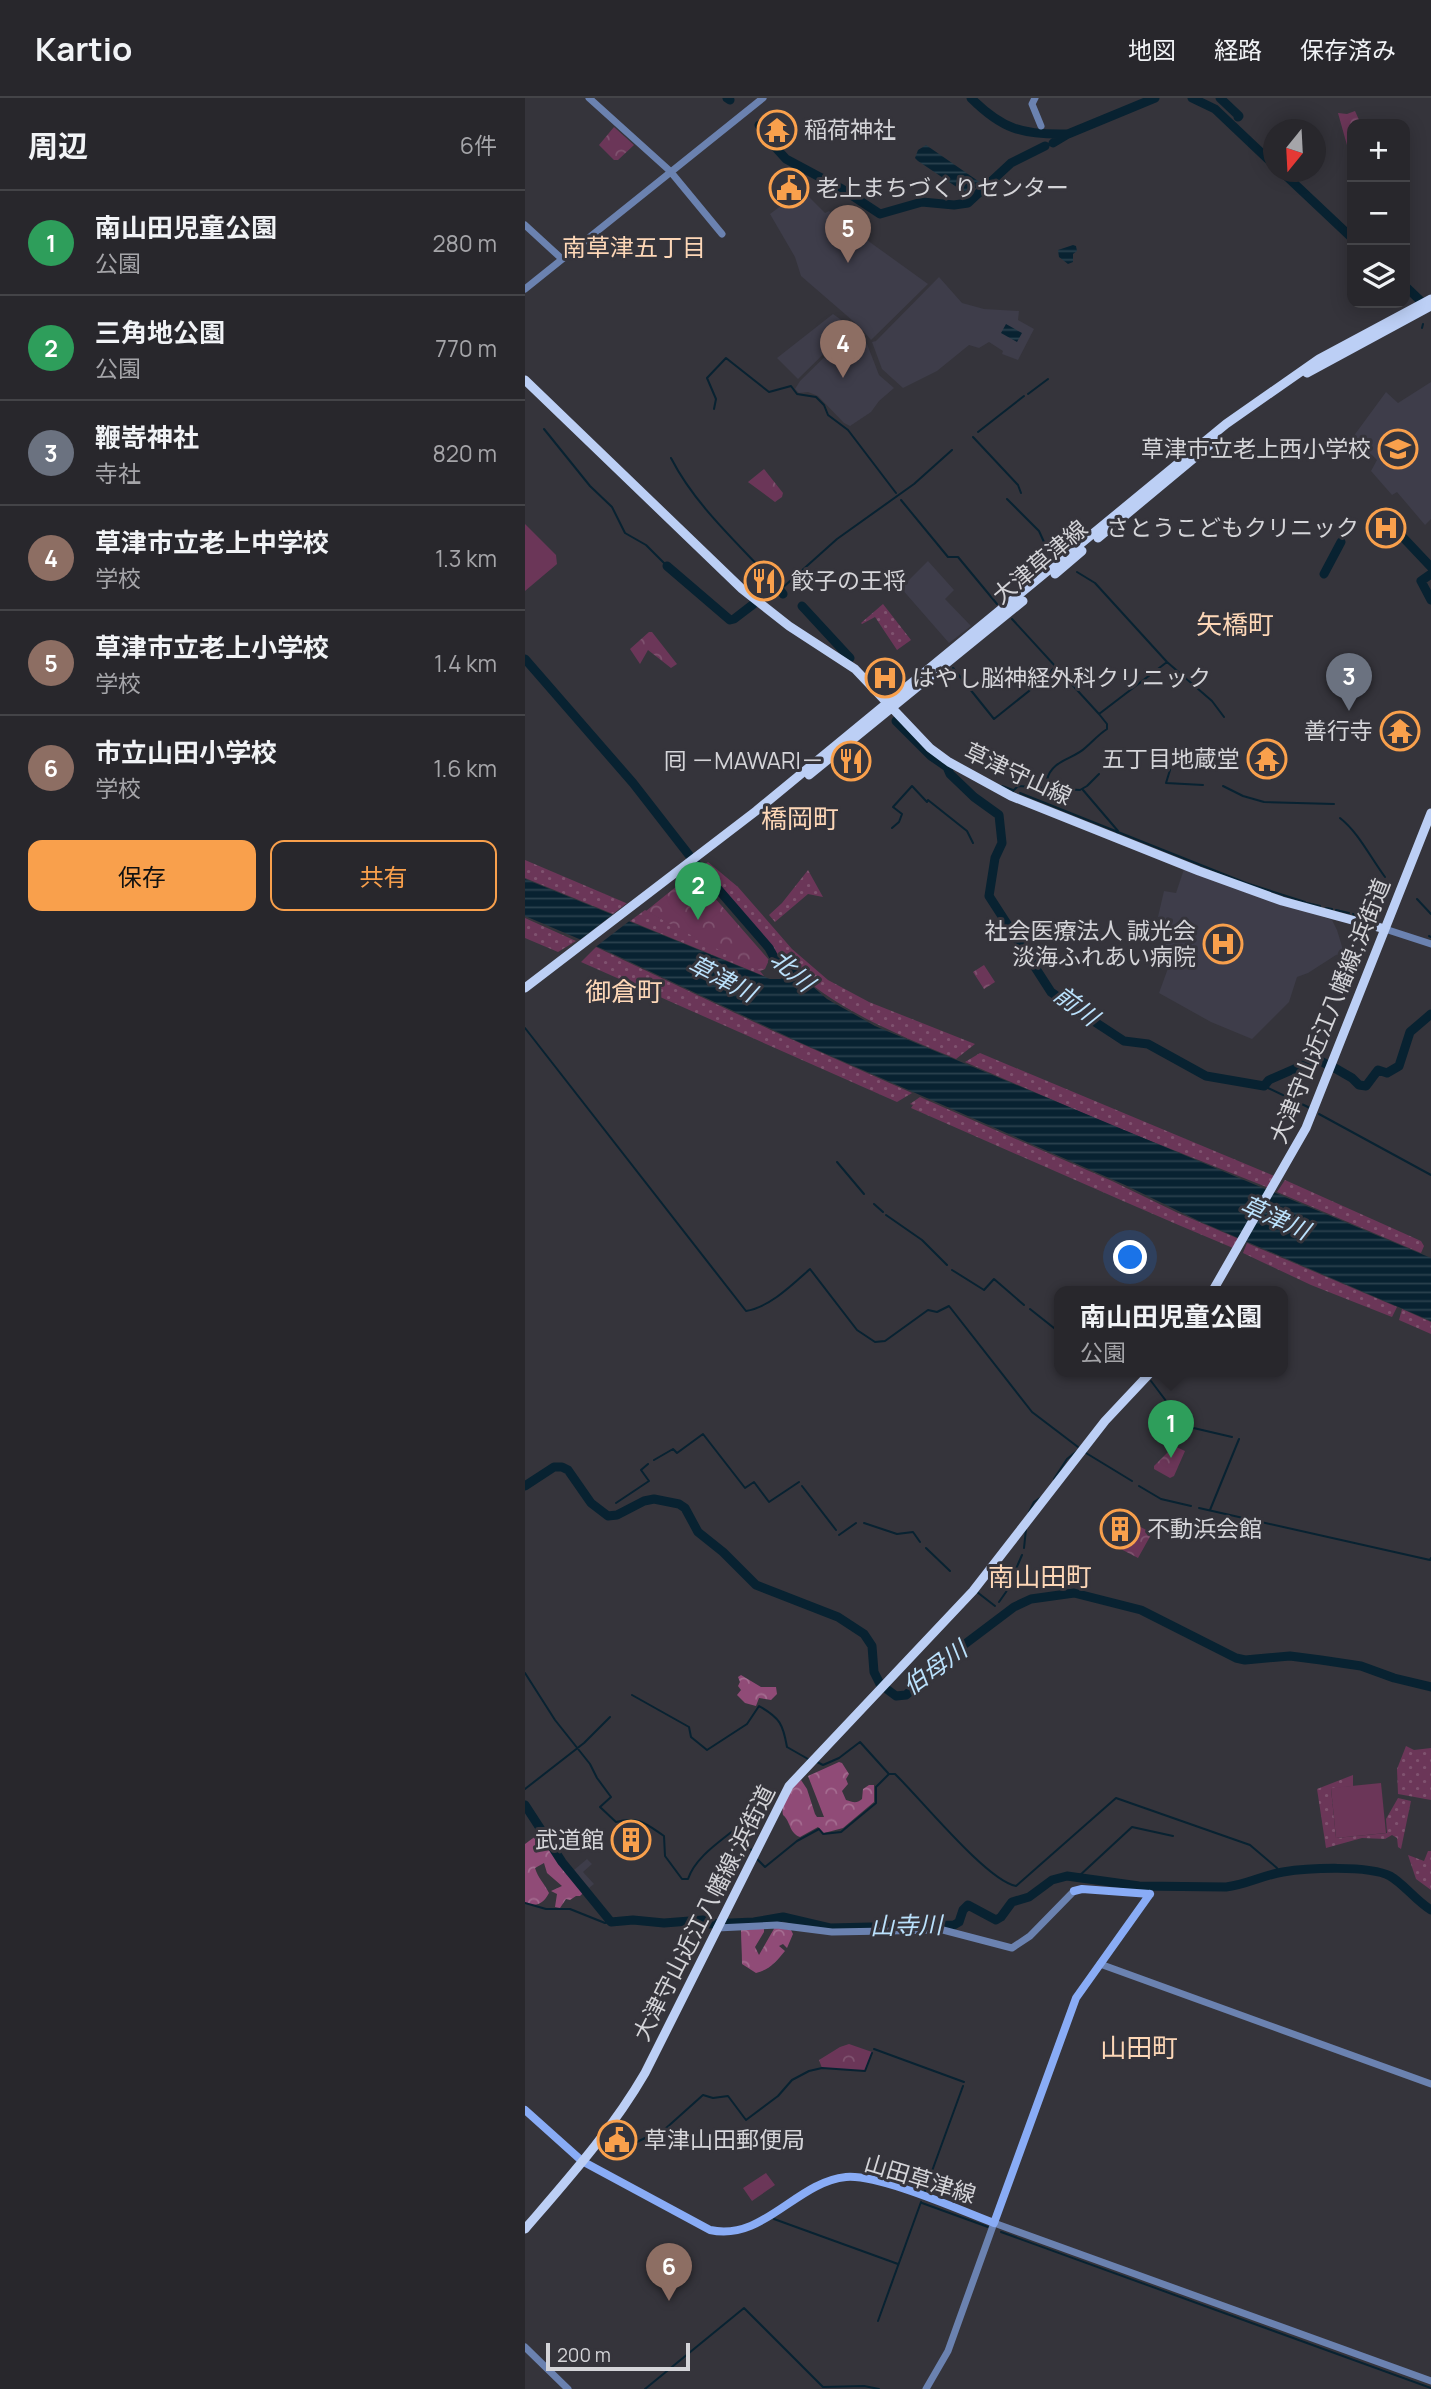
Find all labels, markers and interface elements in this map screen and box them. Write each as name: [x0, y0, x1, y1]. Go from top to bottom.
text: Kartio: [35, 26, 132, 71]
text: 地図: [1128, 33, 1176, 66]
text: 経路: [1214, 33, 1262, 66]
text: 保存済み: [1300, 33, 1396, 66]
temple icon: 稲荷神社: [756, 109, 798, 151]
place label: 稲荷神社: [804, 113, 896, 145]
north arrow: [1263, 119, 1326, 182]
map controls: [1347, 119, 1410, 308]
button: +: [1347, 119, 1410, 182]
text: 周辺: [28, 125, 88, 166]
text: 6件: [460, 129, 497, 161]
public building icon: 老上まちづくりセンター: [768, 167, 810, 209]
place label: 老上まちづくりセンター: [816, 171, 1069, 203]
button: −: [1347, 182, 1410, 245]
pin: 5: [825, 205, 871, 263]
text: 南山田児童公園: [95, 209, 277, 245]
text: 1: [46, 227, 56, 259]
text: 280 m: [432, 227, 497, 259]
district label: 南草津五丁目: [562, 230, 706, 263]
button: layers: [1347, 245, 1410, 308]
text: 公園: [95, 247, 141, 279]
text: 三角地公園: [95, 314, 225, 350]
pin: 4: [820, 320, 866, 378]
text: 2: [44, 332, 58, 364]
text: 770 m: [435, 332, 497, 364]
text: 公園: [95, 352, 141, 384]
text: 鞭嵜神社: [95, 419, 199, 455]
school or university icon: 草津市立老上西小学校: [1377, 428, 1419, 470]
place label: 草津市立老上西小学校: [1141, 432, 1371, 464]
text: 3: [44, 437, 58, 469]
text: 820 m: [432, 437, 497, 469]
text: 寺社: [95, 457, 141, 489]
hospital icon: さとうこどもクリニック: [1365, 507, 1407, 549]
place label: さとうこどもクリニック: [1106, 511, 1359, 543]
street label: 大津草津線: [985, 512, 1094, 610]
text: 草津市立老上中学校: [95, 524, 329, 560]
text: 4: [44, 542, 58, 574]
text: 1.3 km: [435, 542, 497, 574]
restaurant icon: 餃子の王将: [743, 560, 785, 602]
text: 学校: [95, 562, 141, 594]
place label: 餃子の王将: [791, 564, 906, 596]
district label: 矢橋町: [1196, 606, 1274, 642]
text: 草津市立老上小学校: [95, 629, 329, 665]
text: 5: [44, 647, 58, 679]
text: 1.4 km: [434, 647, 497, 679]
pin: 3: [1326, 653, 1372, 711]
hospital icon: はやし脳神経外科クリニック: [864, 657, 906, 699]
place label: はやし脳神経外科クリニック: [912, 661, 1211, 693]
text: 学校: [95, 667, 141, 699]
temple icon: 善行寺: [1379, 710, 1421, 752]
place label: 善行寺: [1304, 714, 1373, 746]
text: 市立山田小学校: [95, 734, 277, 770]
street label: 草津守山線: [960, 734, 1077, 812]
temple icon: 五丁目地蔵堂: [1246, 738, 1288, 780]
restaurant icon: 囘 －MAWARI－: [830, 740, 872, 782]
place label: 五丁目地蔵堂: [1102, 742, 1240, 774]
place label: 囘 －MAWARI－: [664, 744, 824, 776]
text: 6: [44, 752, 58, 784]
text: 1.6 km: [433, 752, 497, 784]
text: 学校: [95, 772, 141, 804]
district label: 橋岡町: [761, 800, 839, 836]
button: 保存: [28, 840, 256, 911]
button: 共有: [270, 840, 497, 911]
pin: 2: [675, 862, 721, 920]
street label: 大津守山近江八幡線;浜街道: [1261, 873, 1397, 1148]
place label: 社会医療法人 誠光会 淡海ふれあい病院: [984, 914, 1196, 972]
hospital icon: 社会医療法人 誠光会 淡海ふれあい病院: [1202, 923, 1244, 965]
water label: 北川: [764, 942, 824, 1000]
water label: 草津川: [683, 947, 765, 1010]
district label: 御倉町: [585, 973, 663, 1009]
water label: 前川: [1048, 977, 1108, 1034]
water label: 草津川: [1236, 1187, 1318, 1248]
your location: [1113, 1240, 1147, 1274]
popup: [1054, 1286, 1288, 1377]
text: 南山田児童公園: [1080, 1298, 1262, 1334]
text: 公園: [1080, 1336, 1126, 1368]
pin: 1: [1148, 1400, 1194, 1458]
building icon: 不動浜会館: [1099, 1508, 1141, 1550]
place label: 不動浜会館: [1147, 1512, 1262, 1544]
district label: 南山田町: [988, 1558, 1092, 1594]
water label: 伯母川: [895, 1631, 975, 1701]
street label: 大津守山近江八幡線;浜街道: [625, 1779, 782, 2046]
building icon: 武道館: [610, 1819, 652, 1861]
place label: 武道館: [535, 1823, 604, 1855]
water label: 山寺川: [870, 1907, 945, 1942]
district label: 山田町: [1100, 2029, 1178, 2065]
public building icon: 草津山田郵便局: [596, 2119, 638, 2161]
place label: 草津山田郵便局: [644, 2123, 805, 2155]
street label: 山田草津線: [861, 2146, 980, 2210]
pin: 6: [646, 2243, 692, 2301]
scale bar: [546, 2340, 689, 2372]
text: 200 m: [557, 2342, 611, 2368]

